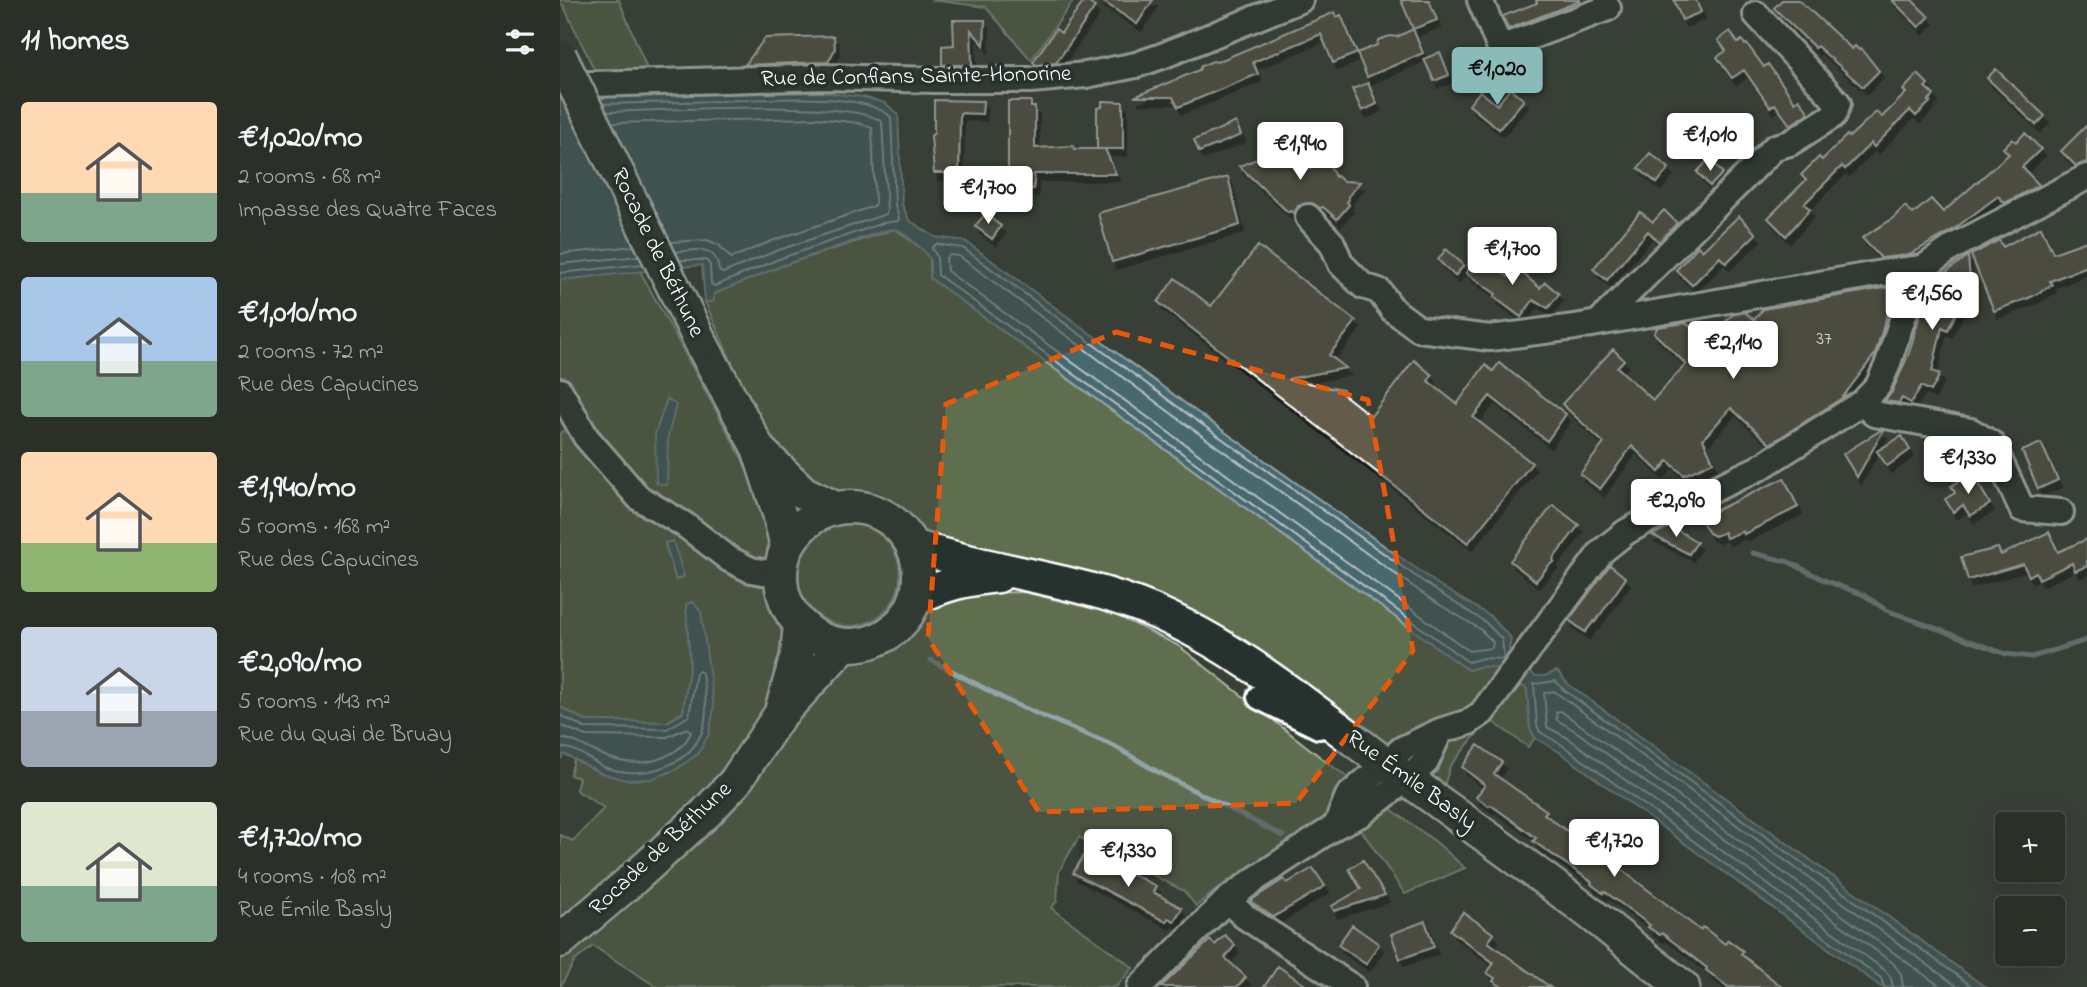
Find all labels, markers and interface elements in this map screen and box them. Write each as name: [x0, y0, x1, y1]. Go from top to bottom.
text: 11 homes: [21, 20, 129, 64]
icon: filters: [501, 23, 539, 61]
pin: €1,020: [1440, 48, 1554, 107]
text: €1,020: [1468, 53, 1526, 86]
street label: Rue de Conflans Sainte-Honorine: [761, 58, 1072, 96]
pin: €1,010: [1653, 114, 1767, 173]
text: €1,020/mo: [238, 117, 363, 161]
text: €1,010: [1683, 119, 1737, 152]
pin: €1,940: [1243, 122, 1357, 182]
text: €1,940: [1273, 128, 1327, 161]
icon: home: [77, 130, 161, 214]
text: 2 rooms · 68 m²: [238, 161, 381, 194]
street label: Rocade de Béthune: [602, 163, 713, 344]
pin: €1,700: [931, 166, 1045, 226]
text: €1,700: [960, 172, 1016, 205]
text: Impasse des Quatre Faces: [238, 194, 497, 227]
pin: €1,700: [1455, 228, 1569, 287]
text: €1,700: [1484, 233, 1540, 266]
pin: €1,560: [1875, 272, 1989, 332]
text: €1,560: [1902, 278, 1962, 311]
text: €1,010/mo: [238, 292, 357, 336]
icon: home: [77, 305, 161, 389]
pin: €2,140: [1676, 322, 1790, 381]
house number: 37: [1816, 326, 1832, 353]
text: €2,140: [1704, 327, 1762, 360]
text: 2 rooms · 72 m²: [238, 336, 384, 369]
text: Rue des Capucines: [238, 369, 419, 402]
pin: €1,330: [1911, 436, 2025, 496]
text: €1,330: [1940, 442, 1996, 475]
text: €1,940/mo: [238, 467, 356, 511]
icon: home: [77, 480, 161, 564]
pin: €2,090: [1619, 480, 1733, 539]
text: €2,090: [1647, 485, 1705, 518]
text: 5 rooms · 168 m²: [238, 511, 390, 544]
text: Rue des Capucines: [238, 544, 419, 577]
text: €2,090/mo: [238, 642, 362, 686]
icon: home: [77, 655, 161, 739]
text: 5 rooms · 143 m²: [238, 686, 391, 719]
text: Rue du Quai de Bruay: [238, 719, 452, 752]
street label: Rue Émile Basly: [1338, 722, 1483, 841]
street label: Rocade de Béthune: [582, 774, 740, 924]
map controls: [1995, 812, 2065, 966]
button: +: [1995, 812, 2065, 882]
text: €1,720/mo: [238, 817, 362, 861]
pin: €1,720: [1557, 820, 1671, 879]
text: €1,720: [1585, 825, 1643, 858]
icon: home: [77, 830, 161, 914]
pin: €1,330: [1071, 830, 1185, 889]
text: €1,330: [1100, 835, 1156, 868]
text: 4 rooms · 108 m²: [238, 861, 387, 894]
text: Rue Émile Basly: [238, 894, 392, 927]
button: −: [1995, 896, 2065, 966]

